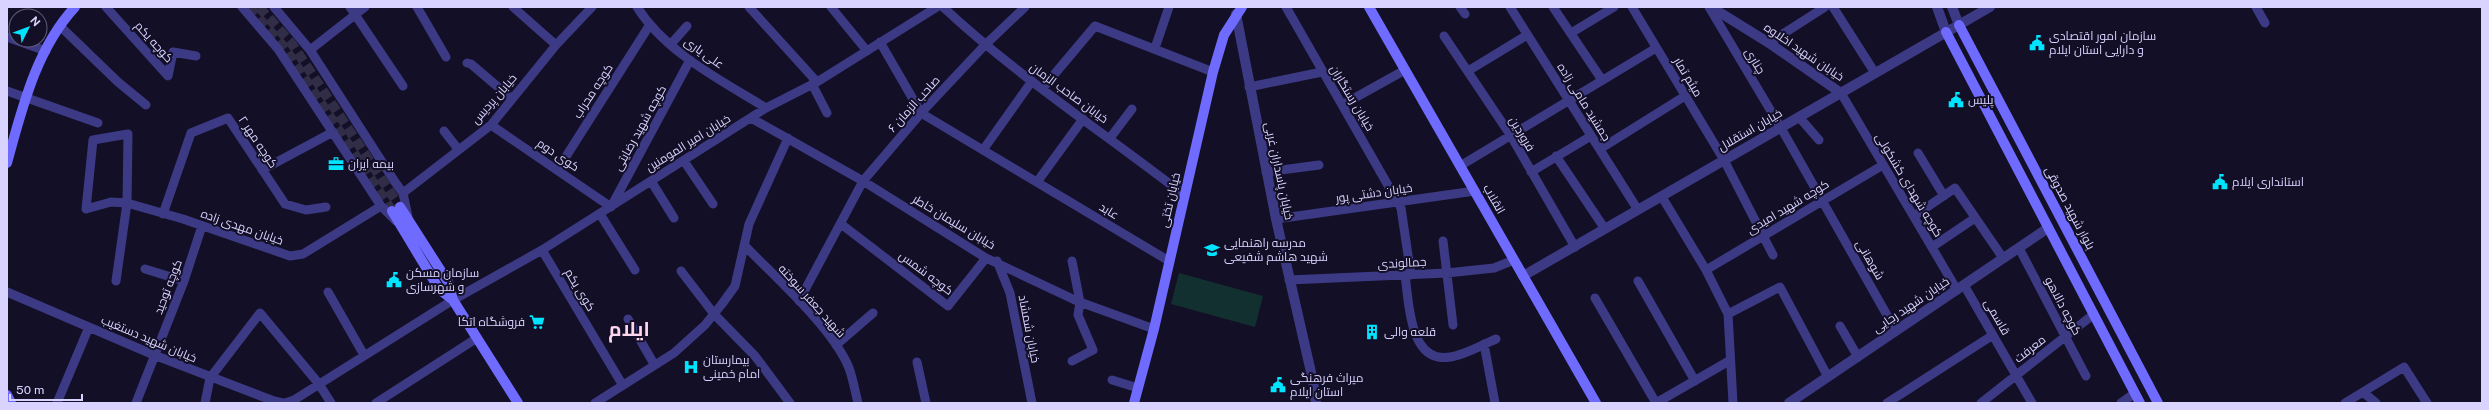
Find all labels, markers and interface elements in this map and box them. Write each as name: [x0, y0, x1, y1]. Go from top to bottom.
north arrow: [8, 8, 48, 48]
text: N: [28, 14, 43, 29]
street label: کوچه یکم: [131, 19, 176, 67]
street label: خیابان شهید اخلاوه: [1761, 20, 1847, 84]
place label: سازمان امور اقتصادی و دارایی استان ایلام: [2049, 29, 2156, 58]
street label: علی یاری: [682, 34, 726, 72]
public building icon: سازمان امور اقتصادی و دارایی استان ایلام: [2028, 34, 2046, 52]
street label: چناری: [1740, 46, 1768, 77]
street label: میثم تمار: [1669, 54, 1705, 100]
street label: خیابان صاحب الزمان: [1027, 60, 1111, 126]
street label: جمشید مامی زاده: [1554, 60, 1614, 144]
street label: کوچه محراب: [570, 61, 617, 122]
street label: خیابان رستگاران: [1327, 63, 1377, 133]
street label: خیابان پردیس: [468, 71, 521, 128]
street label: صاحب الزمان ۶: [885, 73, 943, 135]
street label: کوچه شهید رضایتی: [611, 83, 671, 174]
public building icon: پلیس: [1947, 91, 1965, 109]
place label: پلیس: [1968, 93, 1994, 109]
street label: خیابان استقلال: [1715, 106, 1785, 154]
street label: خیابان امیر المومنین: [643, 111, 733, 175]
street label: کوچه مهر ۲: [234, 113, 280, 172]
street label: فروردین: [1506, 114, 1538, 154]
street label: خیابان پاسداران غربی: [1260, 121, 1296, 222]
street label: کوچه شهدای کشکولی: [1871, 131, 1946, 240]
street label: کوی دوم: [534, 136, 582, 175]
office icon: بیمه ایران: [327, 155, 345, 173]
place label: بیمه ایران: [348, 157, 394, 171]
street label: بلوار شهید صدوقی: [2042, 164, 2098, 252]
street label: خیابان تختی: [1157, 171, 1183, 229]
public building icon: استانداری ایلام: [2211, 173, 2229, 191]
place label: استانداری ایلام: [2232, 175, 2304, 190]
street label: کوچه شهید امیدی: [1744, 177, 1833, 239]
street label: خیابان دشتی پور: [1334, 181, 1414, 207]
street label: انقلاب: [1480, 182, 1508, 216]
street label: خیابان سلیمان خاطر: [909, 191, 998, 252]
street label: عابد: [1097, 200, 1121, 222]
street label: خیابان مهدی زاده: [199, 206, 285, 248]
place label: مدرسه راهنمایی شهید هاشم شفیعی: [1224, 236, 1328, 265]
street label: شوهانی: [1853, 238, 1887, 283]
school or university icon: مدرسه راهنمایی شهید هاشم شفیعی: [1203, 241, 1221, 259]
street label: کوچه شمس: [895, 248, 956, 299]
street label: جمالوندی: [1377, 255, 1427, 271]
street label: کوچه توحید: [151, 258, 187, 317]
street label: شهید جعفر سوخته: [776, 262, 848, 340]
place label: سازمان مسکن و شهرسازی: [406, 266, 479, 294]
street label: کوی یکم: [561, 266, 598, 314]
public building icon: سازمان مسکن و شهرسازی: [385, 271, 403, 289]
street label: خیابان شهید رجایی: [1870, 274, 1952, 336]
street label: کوچه دالاهو: [2040, 274, 2084, 339]
street label: خیابان شمشاد: [1016, 294, 1042, 364]
street label: قاسمی: [1981, 296, 2013, 338]
street label: خیابان شهید دستغیب: [99, 313, 199, 365]
supermarket icon: فروشگاه اتکا: [528, 313, 546, 331]
place label: فروشگاه اتکا: [458, 315, 525, 329]
district label: ایلام: [608, 317, 650, 343]
building icon: قلعه والی: [1363, 323, 1381, 341]
place label: قلعه والی: [1384, 325, 1436, 339]
street label: معرفت: [2011, 332, 2049, 366]
place label: بیمارستان امام خمینی: [703, 353, 760, 382]
hospital icon: بیمارستان امام خمینی: [682, 358, 700, 376]
place label: میراث فرهنگی استان ایلام: [1290, 371, 1364, 400]
scale bar: [10, 376, 82, 402]
public building icon: میراث فرهنگی استان ایلام: [1269, 376, 1287, 394]
text: 50 m: [16, 383, 44, 397]

